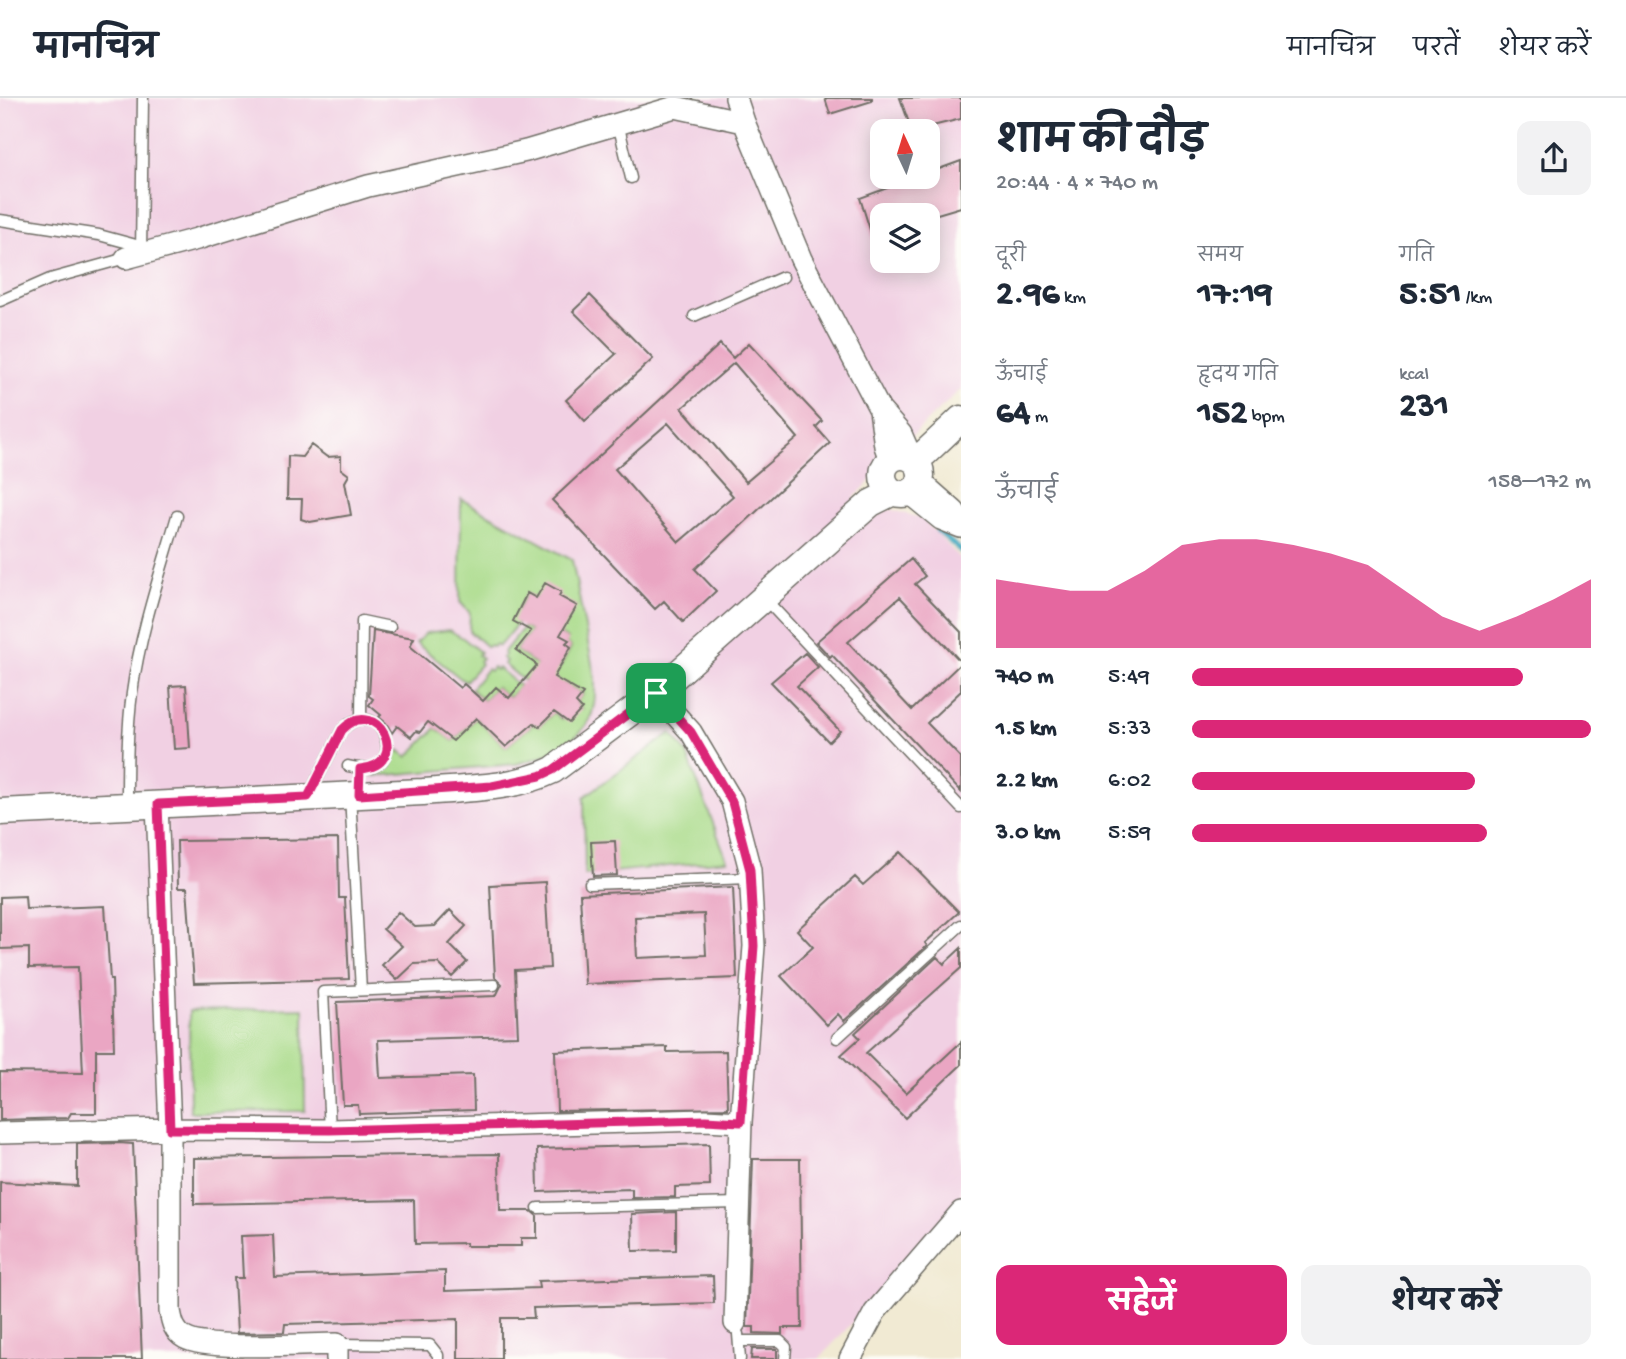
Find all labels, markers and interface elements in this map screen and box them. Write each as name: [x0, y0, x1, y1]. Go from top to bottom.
text: मानचित्र: [35, 32, 158, 70]
text: मानचित्र: [1287, 36, 1375, 65]
text: परतें: [1413, 36, 1460, 65]
text: शेयर करें: [1498, 36, 1591, 65]
north arrow: [870, 119, 940, 189]
map controls: [870, 119, 940, 273]
button: share: [1517, 121, 1591, 195]
text: शाम की दौड़: [996, 122, 1206, 166]
text: 20:44 · 4 × 740 m: [996, 170, 1158, 197]
button: layers: [870, 203, 940, 273]
text: दूरी: [996, 246, 1026, 269]
text: समय: [1198, 246, 1243, 269]
text: गति: [1399, 246, 1434, 269]
text: 2.96: [996, 275, 1059, 316]
text: 17:19: [1198, 275, 1273, 316]
text: 5:51: [1399, 275, 1461, 316]
text: km: [1059, 287, 1086, 310]
text: /km: [1461, 287, 1492, 310]
text: kcal: [1399, 364, 1429, 387]
text: ऊँचाई: [996, 365, 1047, 388]
text: हृदय गति: [1198, 365, 1278, 388]
text: 231: [1399, 387, 1449, 428]
text: 64: [996, 394, 1030, 435]
text: 152: [1198, 394, 1247, 435]
text: m: [1030, 406, 1048, 429]
text: bpm: [1247, 406, 1285, 429]
text: 158–172 m: [1489, 469, 1591, 496]
text: ऊँचाई: [996, 480, 1058, 507]
pin: [626, 663, 686, 723]
text: 740 m: [996, 664, 1054, 691]
text: 5:49: [1108, 664, 1150, 691]
icon: arrive: [637, 674, 675, 712]
text: 1.5 km: [996, 716, 1057, 743]
text: 5:33: [1108, 716, 1151, 743]
text: 2.2 km: [996, 768, 1058, 795]
text: 6:02: [1108, 768, 1151, 795]
text: 3.0 km: [996, 820, 1060, 847]
text: 5:59: [1108, 820, 1151, 847]
button: सहेजें: [996, 1265, 1287, 1345]
button: शेयर करें: [1301, 1265, 1591, 1345]

